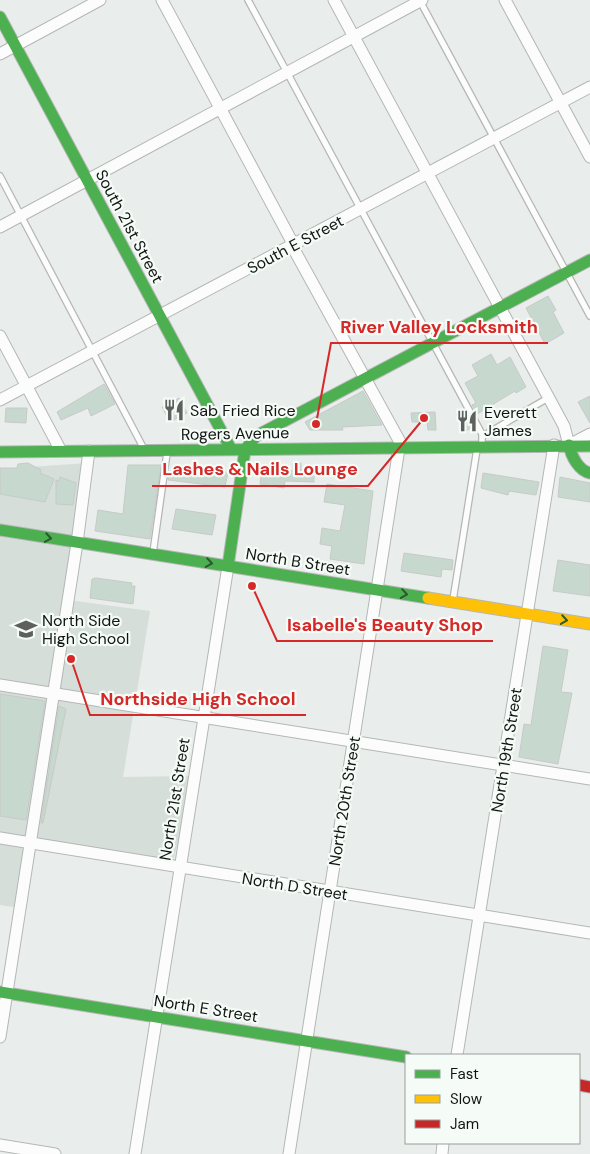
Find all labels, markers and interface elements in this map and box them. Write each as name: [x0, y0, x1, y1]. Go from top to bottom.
street label: South 21st Street: [91, 166, 168, 287]
street label: South E Street: [243, 210, 347, 279]
callout: River Valley Locksmith: [331, 310, 548, 343]
text: River Valley Locksmith: [340, 315, 538, 339]
restaurant icon: Sab Fried Rice: [161, 397, 187, 423]
place label: Sab Fried Rice: [190, 400, 296, 421]
place label: Everett James: [484, 402, 537, 441]
restaurant icon: Everett James: [454, 408, 480, 434]
street label: Rogers Avenue: [181, 422, 289, 445]
callout: Lashes & Nails Lounge: [152, 453, 368, 486]
text: Lashes & Nails Lounge: [162, 457, 358, 481]
one-way arrow: [44, 533, 53, 543]
street label: North B Street: [244, 543, 352, 580]
one-way arrow: [204, 558, 213, 568]
one-way arrow: [399, 589, 408, 599]
callout: Isabelle's Beauty Shop: [277, 608, 493, 641]
place label: North Side High School: [42, 610, 129, 649]
text: Isabelle's Beauty Shop: [287, 613, 483, 637]
one-way arrow: [560, 615, 569, 625]
school or university icon: North Side High School: [13, 616, 39, 642]
callout: Northside High School: [90, 682, 306, 715]
street label: North 19th Street: [486, 686, 527, 814]
text: Northside High School: [100, 687, 296, 711]
street label: North 20th Street: [324, 735, 365, 868]
street label: North 21st Street: [154, 736, 195, 862]
street label: North D Street: [241, 868, 349, 905]
street label: North E Street: [153, 990, 259, 1027]
legend: [405, 1054, 580, 1144]
text: Fast: [450, 1064, 479, 1084]
text: Slow: [450, 1089, 483, 1109]
text: Jam: [450, 1114, 479, 1134]

